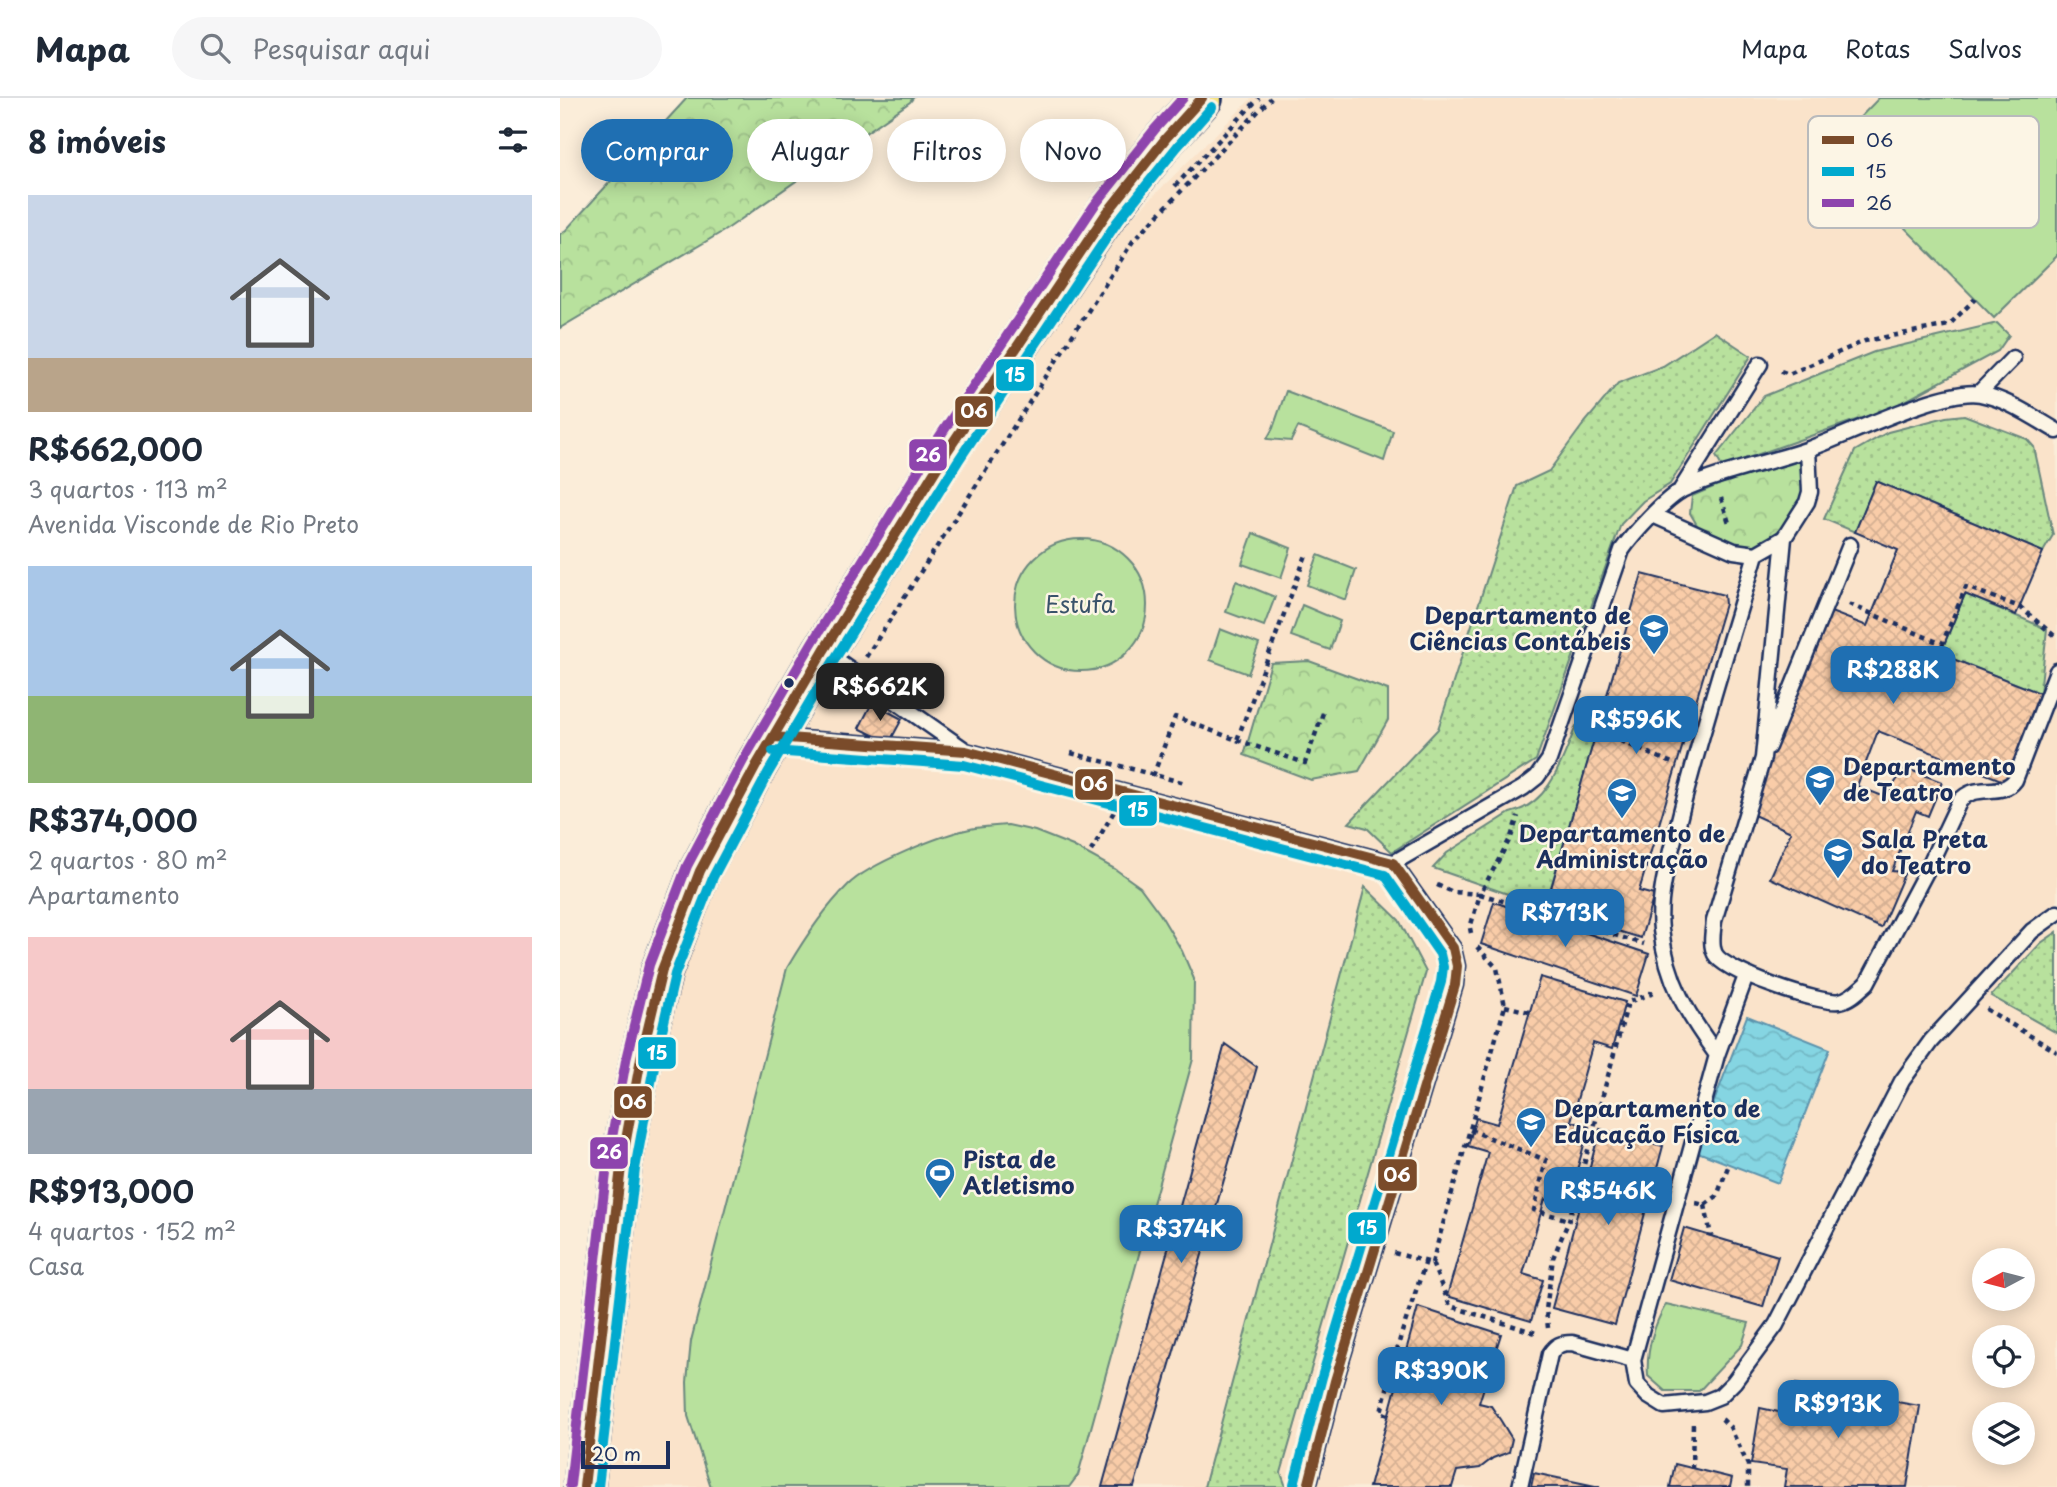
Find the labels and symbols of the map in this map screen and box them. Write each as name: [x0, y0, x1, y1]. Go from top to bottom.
legend: [1808, 116, 2039, 228]
text: 06: [1866, 125, 1893, 153]
text: 15: [1866, 156, 1887, 184]
text: 26: [1866, 188, 1892, 216]
line badge: 15: [995, 358, 1035, 392]
text: 15: [1004, 360, 1026, 388]
line badge: 06: [954, 395, 994, 428]
text: 06: [960, 396, 988, 424]
line badge: 26: [908, 438, 948, 472]
text: 26: [915, 440, 941, 468]
park label: Estufa: [1045, 586, 1116, 621]
place label: Departamento de Ciências Contábeis: [1409, 597, 1631, 658]
school or university icon: Departamento de Ciências Contábeis: [1637, 612, 1671, 656]
pin: R$288K: [1836, 646, 1950, 706]
pin: R$662K: [823, 664, 937, 723]
unlabelled marker: [782, 676, 796, 690]
pin: R$596K: [1579, 696, 1693, 756]
place label: Departamento de Teatro: [1843, 748, 2016, 809]
school or university icon: Departamento de Teatro: [1803, 763, 1837, 807]
line badge: 06: [1074, 768, 1114, 801]
text: 06: [1080, 769, 1108, 797]
school or university icon: Departamento de Administração: [1605, 776, 1639, 820]
line badge: 15: [1118, 794, 1158, 827]
text: 15: [1127, 795, 1149, 823]
place label: Departamento de Administração: [1519, 815, 1726, 876]
place label: Sala Preta do Teatro: [1861, 821, 1988, 882]
school or university icon: Sala Preta do Teatro: [1821, 836, 1855, 880]
pin: R$713K: [1508, 890, 1622, 949]
line badge: 15: [637, 1036, 677, 1070]
text: 15: [646, 1038, 668, 1066]
line badge: 06: [613, 1085, 653, 1119]
text: 06: [619, 1087, 647, 1115]
place label: Departamento de Educação Física: [1554, 1090, 1761, 1151]
school or university icon: Departamento de Educação Física: [1514, 1105, 1548, 1149]
line badge: 26: [589, 1136, 629, 1170]
text: 26: [596, 1137, 622, 1165]
place label: Pista de Atletismo: [963, 1141, 1074, 1202]
sports icon: Pista de Atletismo: [923, 1156, 957, 1200]
line badge: 06: [1377, 1158, 1418, 1192]
text: 06: [1383, 1160, 1411, 1188]
pin: R$546K: [1551, 1168, 1665, 1227]
pin: R$374K: [1124, 1206, 1238, 1265]
line badge: 15: [1347, 1211, 1387, 1245]
text: 15: [1356, 1213, 1378, 1241]
north arrow: [1972, 1248, 2035, 1311]
pin: R$390K: [1384, 1348, 1498, 1407]
pin: R$913K: [1781, 1380, 1895, 1440]
scale bar: [581, 1438, 670, 1470]

